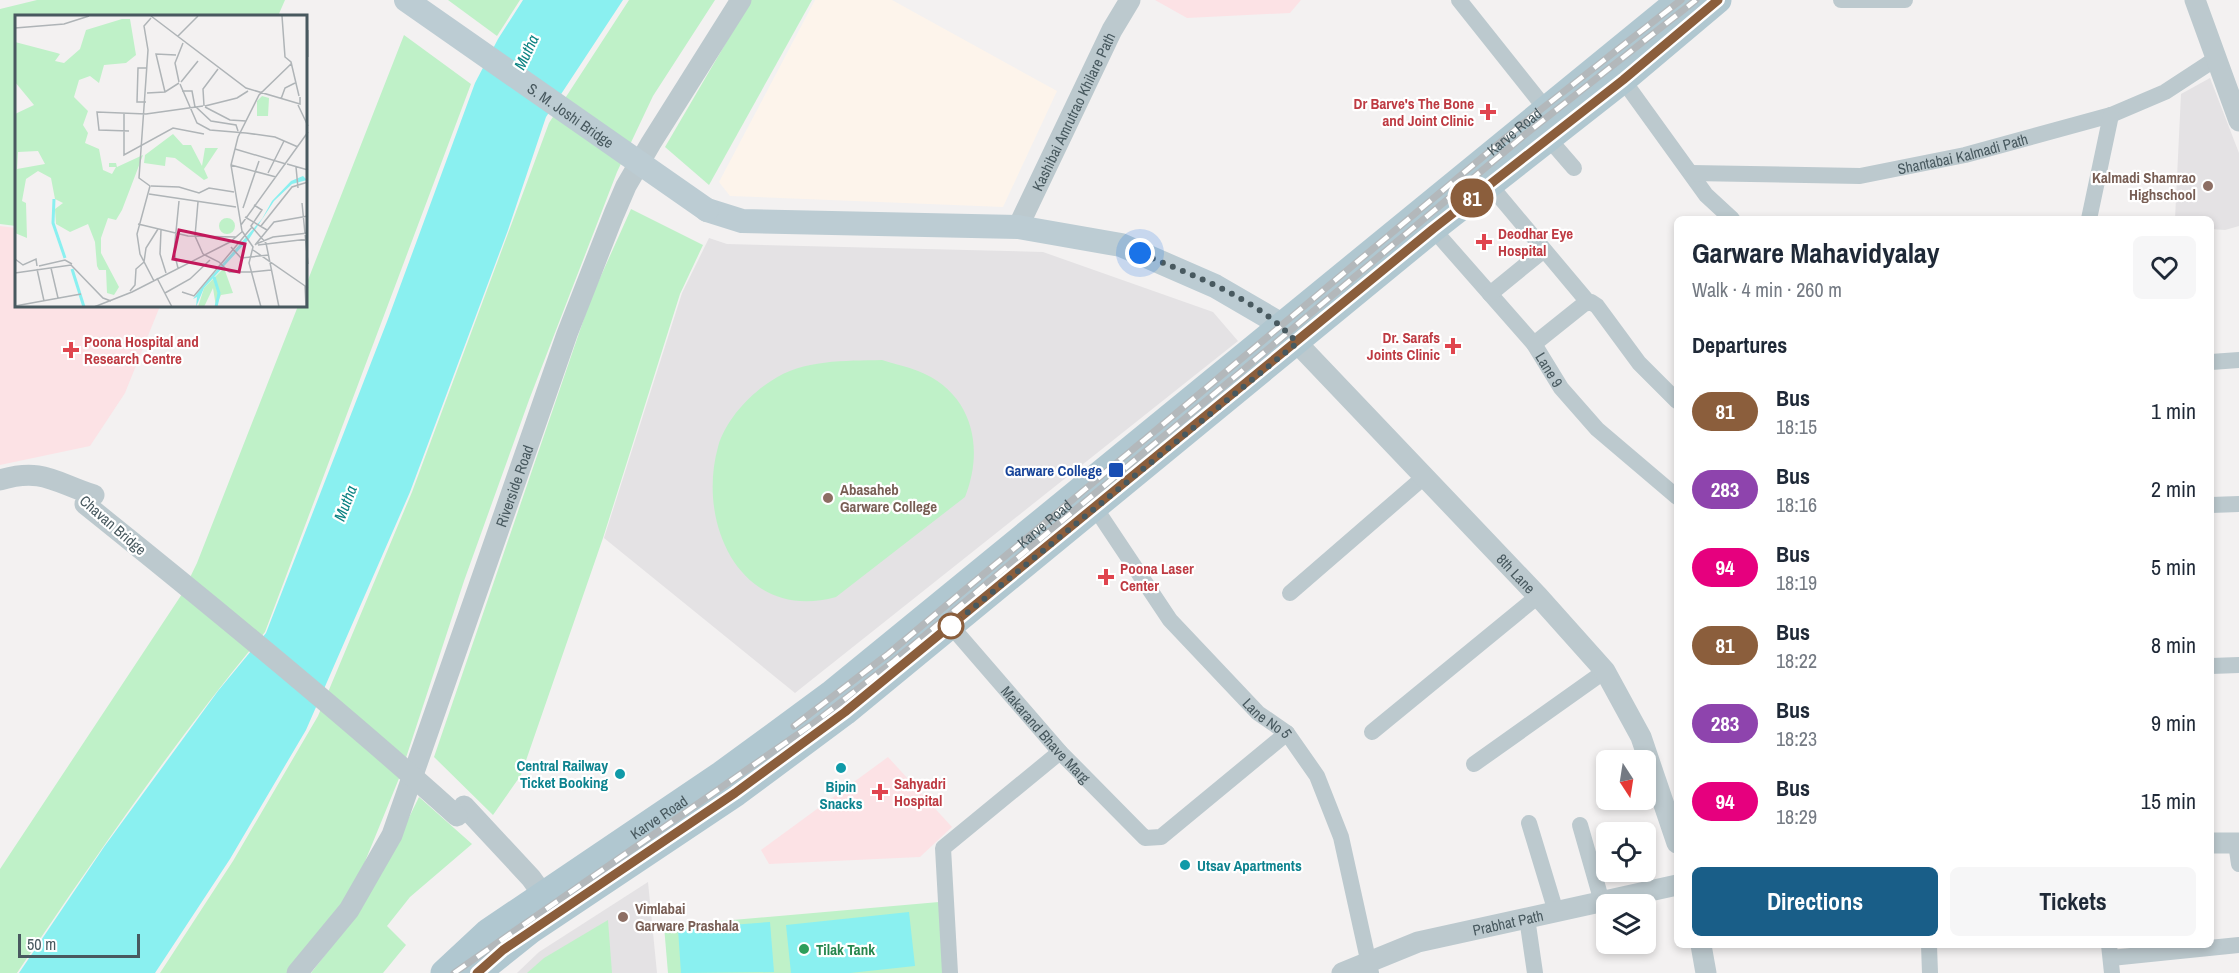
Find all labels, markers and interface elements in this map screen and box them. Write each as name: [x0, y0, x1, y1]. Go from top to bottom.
inset map: [15, 15, 308, 308]
street label: Kashibai Amrutrao Khilare Path: [1026, 29, 1120, 194]
water label: Mutha: [508, 31, 544, 73]
street label: S. M. Joshi Bridge: [523, 77, 619, 153]
place label: Dr Barve's The Bone and Joint Clinic: [1354, 93, 1474, 131]
street label: Karve Road: [1482, 102, 1546, 160]
marker: Dr Barve's The Bone and Joint Clinic: [1479, 103, 1497, 121]
street label: Shantabai Kalmadi Path: [1895, 128, 2030, 179]
place label: Kalmadi Shamrao Highschool: [2092, 167, 2196, 205]
line badge: 81: [1445, 178, 1499, 218]
marker: Kalmadi Shamrao Highschool: [2201, 179, 2215, 193]
text: 81: [1462, 184, 1482, 213]
place label: Deodhar Eye Hospital: [1498, 223, 1573, 261]
marker: Deodhar Eye Hospital: [1475, 233, 1493, 251]
text: Garware Mahavidyalay: [1692, 234, 1940, 272]
button: heart: [2133, 236, 2196, 299]
your location: [1125, 238, 1155, 268]
text: Walk · 4 min · 260 m: [1692, 276, 1842, 303]
place label: Dr. Sarafs Joints Clinic: [1367, 327, 1440, 365]
text: Departures: [1692, 330, 1787, 360]
place label: Poona Hospital and Research Centre: [84, 331, 199, 369]
marker: Dr. Sarafs Joints Clinic: [1444, 337, 1462, 355]
marker: Poona Hospital and Research Centre: [62, 341, 80, 359]
street label: Lane 9: [1531, 348, 1569, 391]
text: Bus: [1776, 383, 1810, 413]
text: 1 min: [2151, 396, 2196, 426]
text: 81: [1715, 397, 1735, 426]
text: 18:15: [1776, 413, 1817, 440]
street label: Riverside Road: [490, 442, 538, 530]
place label: Garware College: [1005, 460, 1102, 481]
marker: Garware College: [1107, 461, 1125, 479]
text: Bus: [1776, 461, 1810, 491]
text: 2 min: [2151, 474, 2196, 504]
text: 283: [1711, 475, 1739, 504]
place label: Abasaheb Garware College: [840, 479, 937, 517]
water label: Mutha: [328, 482, 362, 524]
street label: Chavan Bridge: [75, 490, 151, 560]
marker: Abasaheb Garware College: [821, 491, 835, 505]
text: 18:16: [1776, 491, 1817, 518]
street label: Karve Road: [1013, 495, 1076, 552]
text: Bus: [1776, 539, 1810, 569]
street label: 8th Lane: [1492, 549, 1541, 598]
text: 5 min: [2151, 552, 2196, 582]
text: 94: [1715, 553, 1735, 582]
place label: Poona Laser Center: [1120, 558, 1194, 596]
marker: Poona Laser Center: [1097, 568, 1115, 586]
text: 18:19: [1776, 569, 1817, 596]
unlabelled marker: [938, 613, 964, 639]
text: Bus: [1776, 617, 1810, 647]
text: 8 min: [2151, 630, 2196, 660]
text: 81: [1715, 631, 1735, 660]
text: 18:22: [1776, 647, 1817, 674]
street label: Makarand Bhave Marg: [997, 681, 1095, 788]
street label: Lane No 5: [1238, 693, 1298, 742]
text: Bus: [1776, 695, 1810, 725]
text: 9 min: [2151, 708, 2196, 738]
text: 283: [1711, 709, 1739, 738]
text: 18:23: [1776, 725, 1817, 752]
north arrow: [1596, 750, 1656, 810]
map controls: [1596, 750, 1656, 954]
place label: Central Railway Ticket Booking: [516, 755, 608, 793]
marker: Bipin Snacks: [834, 761, 848, 775]
marker: Central Railway Ticket Booking: [613, 767, 627, 781]
place label: Sahyadri Hospital: [894, 773, 946, 811]
text: Bus: [1776, 773, 1810, 803]
place label: Bipin Snacks: [819, 776, 863, 814]
marker: Sahyadri Hospital: [871, 783, 889, 801]
text: 15 min: [2141, 786, 2196, 816]
text: 94: [1715, 787, 1735, 816]
street label: Karve Road: [626, 790, 691, 844]
text: 18:29: [1776, 803, 1817, 830]
button: locate: [1596, 822, 1656, 882]
place label: Utsav Apartments: [1197, 855, 1302, 876]
marker: Utsav Apartments: [1178, 858, 1192, 872]
button: Directions: [1692, 867, 1938, 936]
button: Tickets: [1950, 867, 2196, 936]
button: layers: [1596, 894, 1656, 954]
place label: Vimlabai Garware Prashala: [635, 898, 739, 936]
street label: Prabhat Path: [1470, 904, 1545, 940]
marker: Vimlabai Garware Prashala: [616, 910, 630, 924]
scale bar: [18, 931, 140, 958]
text: 50 m: [27, 933, 56, 955]
place label: Tilak Tank: [816, 939, 875, 960]
marker: Tilak Tank: [797, 942, 811, 956]

